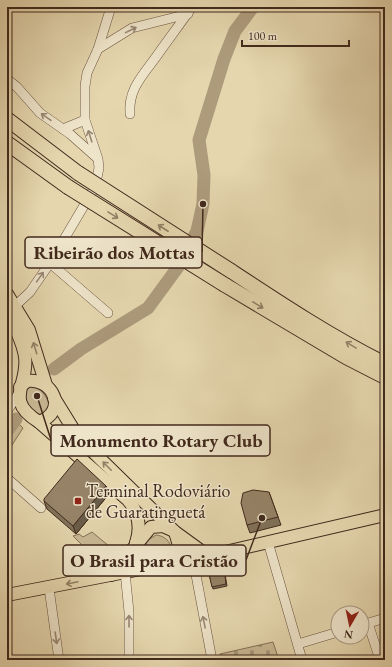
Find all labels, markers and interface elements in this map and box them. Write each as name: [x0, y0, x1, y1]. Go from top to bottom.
scale bar: [242, 22, 349, 48]
one-way arrow: [125, 26, 137, 33]
text: 100 m: [248, 28, 278, 44]
one-way arrow: [40, 113, 51, 121]
one-way arrow: [86, 130, 93, 143]
one-way arrow: [107, 211, 118, 219]
one-way arrow: [158, 224, 169, 232]
callout: Ribeirão dos Mottas: [25, 237, 202, 268]
text: Ribeirão dos Mottas: [33, 240, 195, 265]
one-way arrow: [36, 272, 44, 283]
one-way arrow: [252, 302, 264, 310]
one-way arrow: [345, 341, 357, 349]
one-way arrow: [31, 342, 38, 355]
callout: Monumento Rotary Club: [51, 425, 270, 456]
text: Monumento Rotary Club: [59, 428, 263, 453]
one-way arrow: [102, 461, 112, 471]
place label: Terminal Rodoviário de Guaratinguetá: [86, 479, 231, 523]
marker: Terminal Rodoviário de Guaratinguetá: [73, 496, 83, 506]
callout: O Brasil para Cristão: [63, 545, 246, 576]
text: O Brasil para Cristão: [70, 548, 238, 573]
one-way arrow: [66, 579, 79, 587]
north arrow: [330, 605, 370, 645]
one-way arrow: [125, 615, 133, 628]
one-way arrow: [200, 616, 208, 629]
text: N: [343, 627, 354, 642]
one-way arrow: [52, 631, 60, 644]

